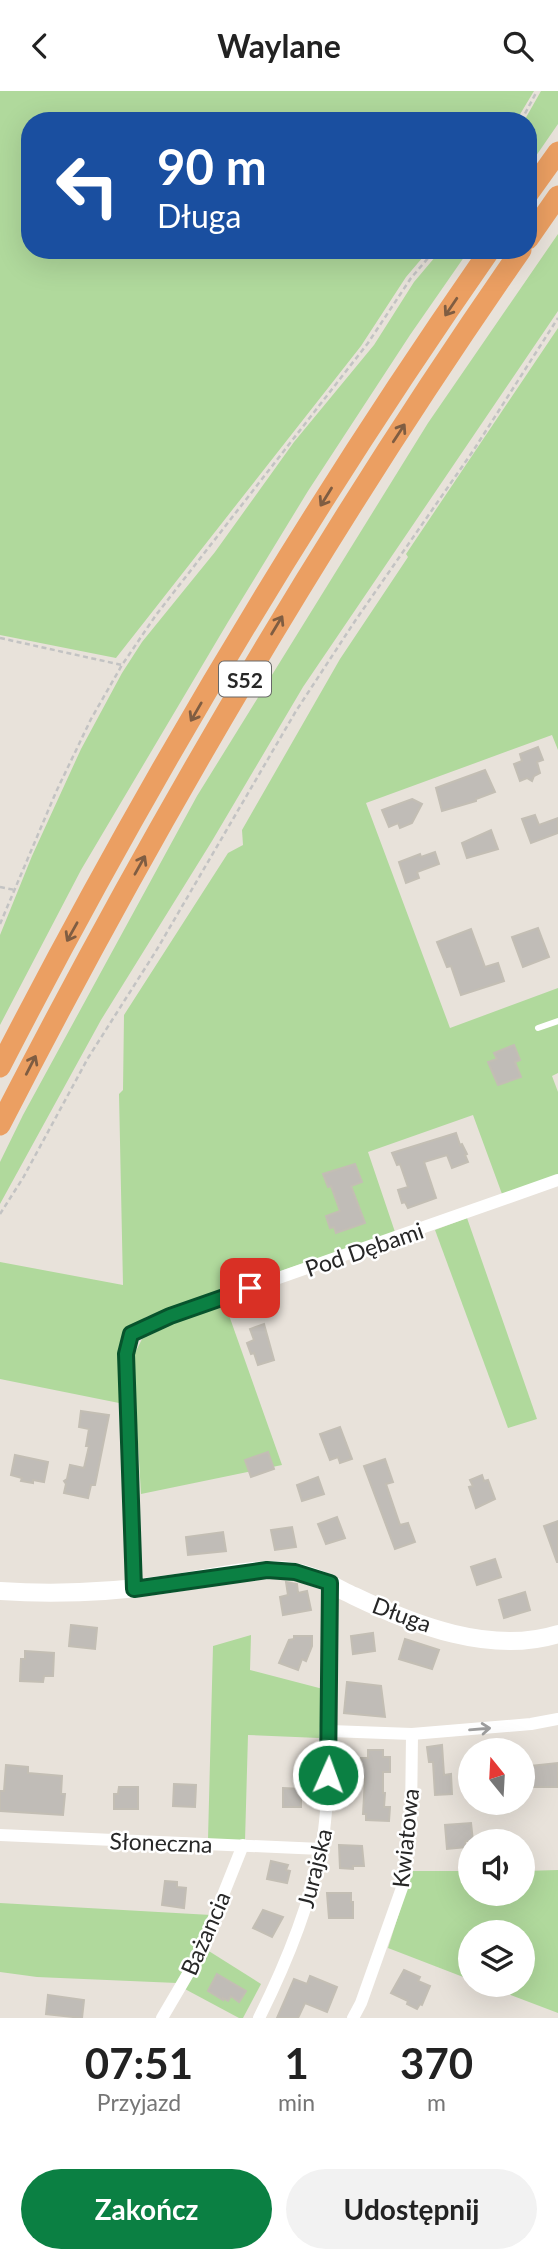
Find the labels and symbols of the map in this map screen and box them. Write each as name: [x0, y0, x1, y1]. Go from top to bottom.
one-way arrow: [444, 296, 458, 316]
one-way arrow: [392, 423, 406, 443]
one-way arrow: [319, 486, 333, 506]
one-way arrow: [271, 615, 285, 635]
road number: S52: [219, 661, 271, 697]
one-way arrow: [188, 702, 202, 722]
one-way arrow: [133, 855, 147, 875]
one-way arrow: [64, 921, 78, 941]
one-way arrow: [25, 1055, 39, 1075]
street label: Pod Dębami: [301, 1216, 427, 1282]
pin: [220, 1258, 280, 1318]
street label: Długa: [369, 1590, 435, 1638]
one-way arrow: [468, 1722, 491, 1735]
position arrow: [291, 1738, 365, 1812]
north arrow: [458, 1738, 536, 1815]
street label: Kwiatowa: [386, 1787, 424, 1889]
street label: Słoneczna: [109, 1826, 213, 1858]
street label: Jurajska: [291, 1826, 337, 1910]
street label: Bażancia: [174, 1887, 236, 1979]

